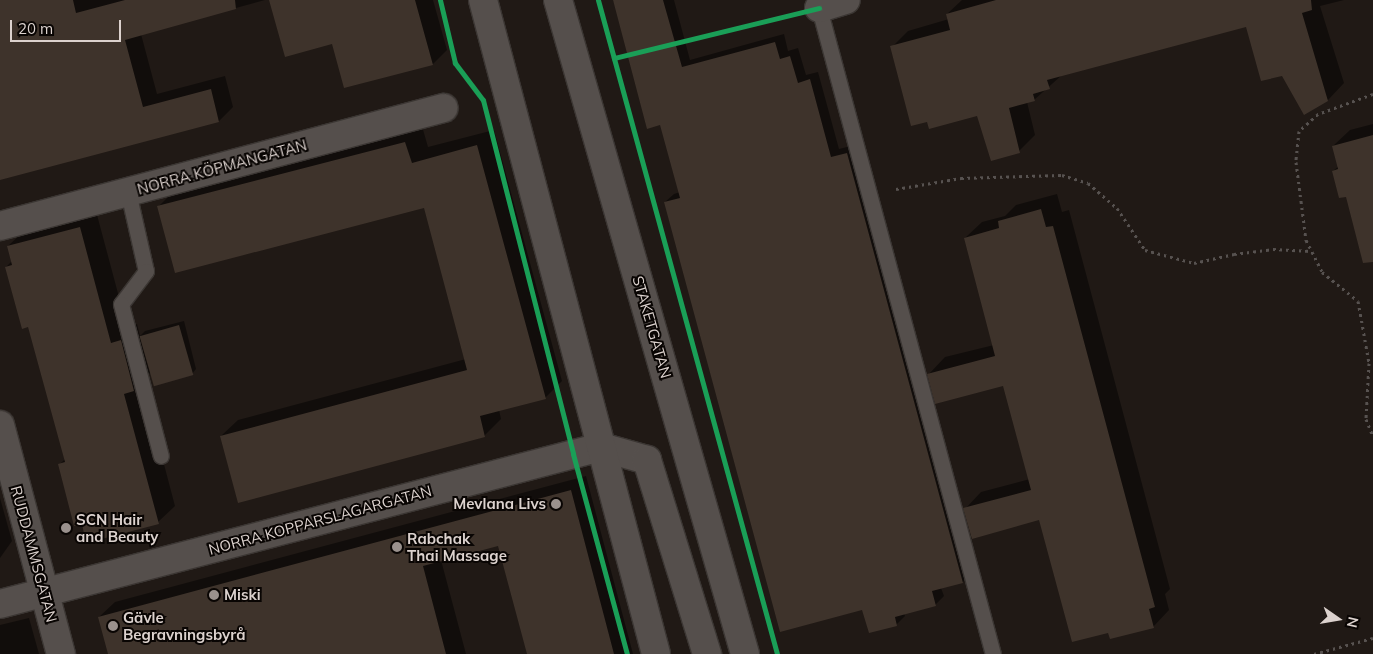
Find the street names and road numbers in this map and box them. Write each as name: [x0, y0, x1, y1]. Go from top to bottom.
street label: NORRA KÖPMANGATAN: [135, 136, 309, 198]
street label: STAKETGATAN: [629, 274, 675, 380]
street label: NORRA KOPPARSLAGARGATAN: [207, 482, 433, 558]
street label: RUDDAMMSGATAN: [7, 484, 61, 624]

